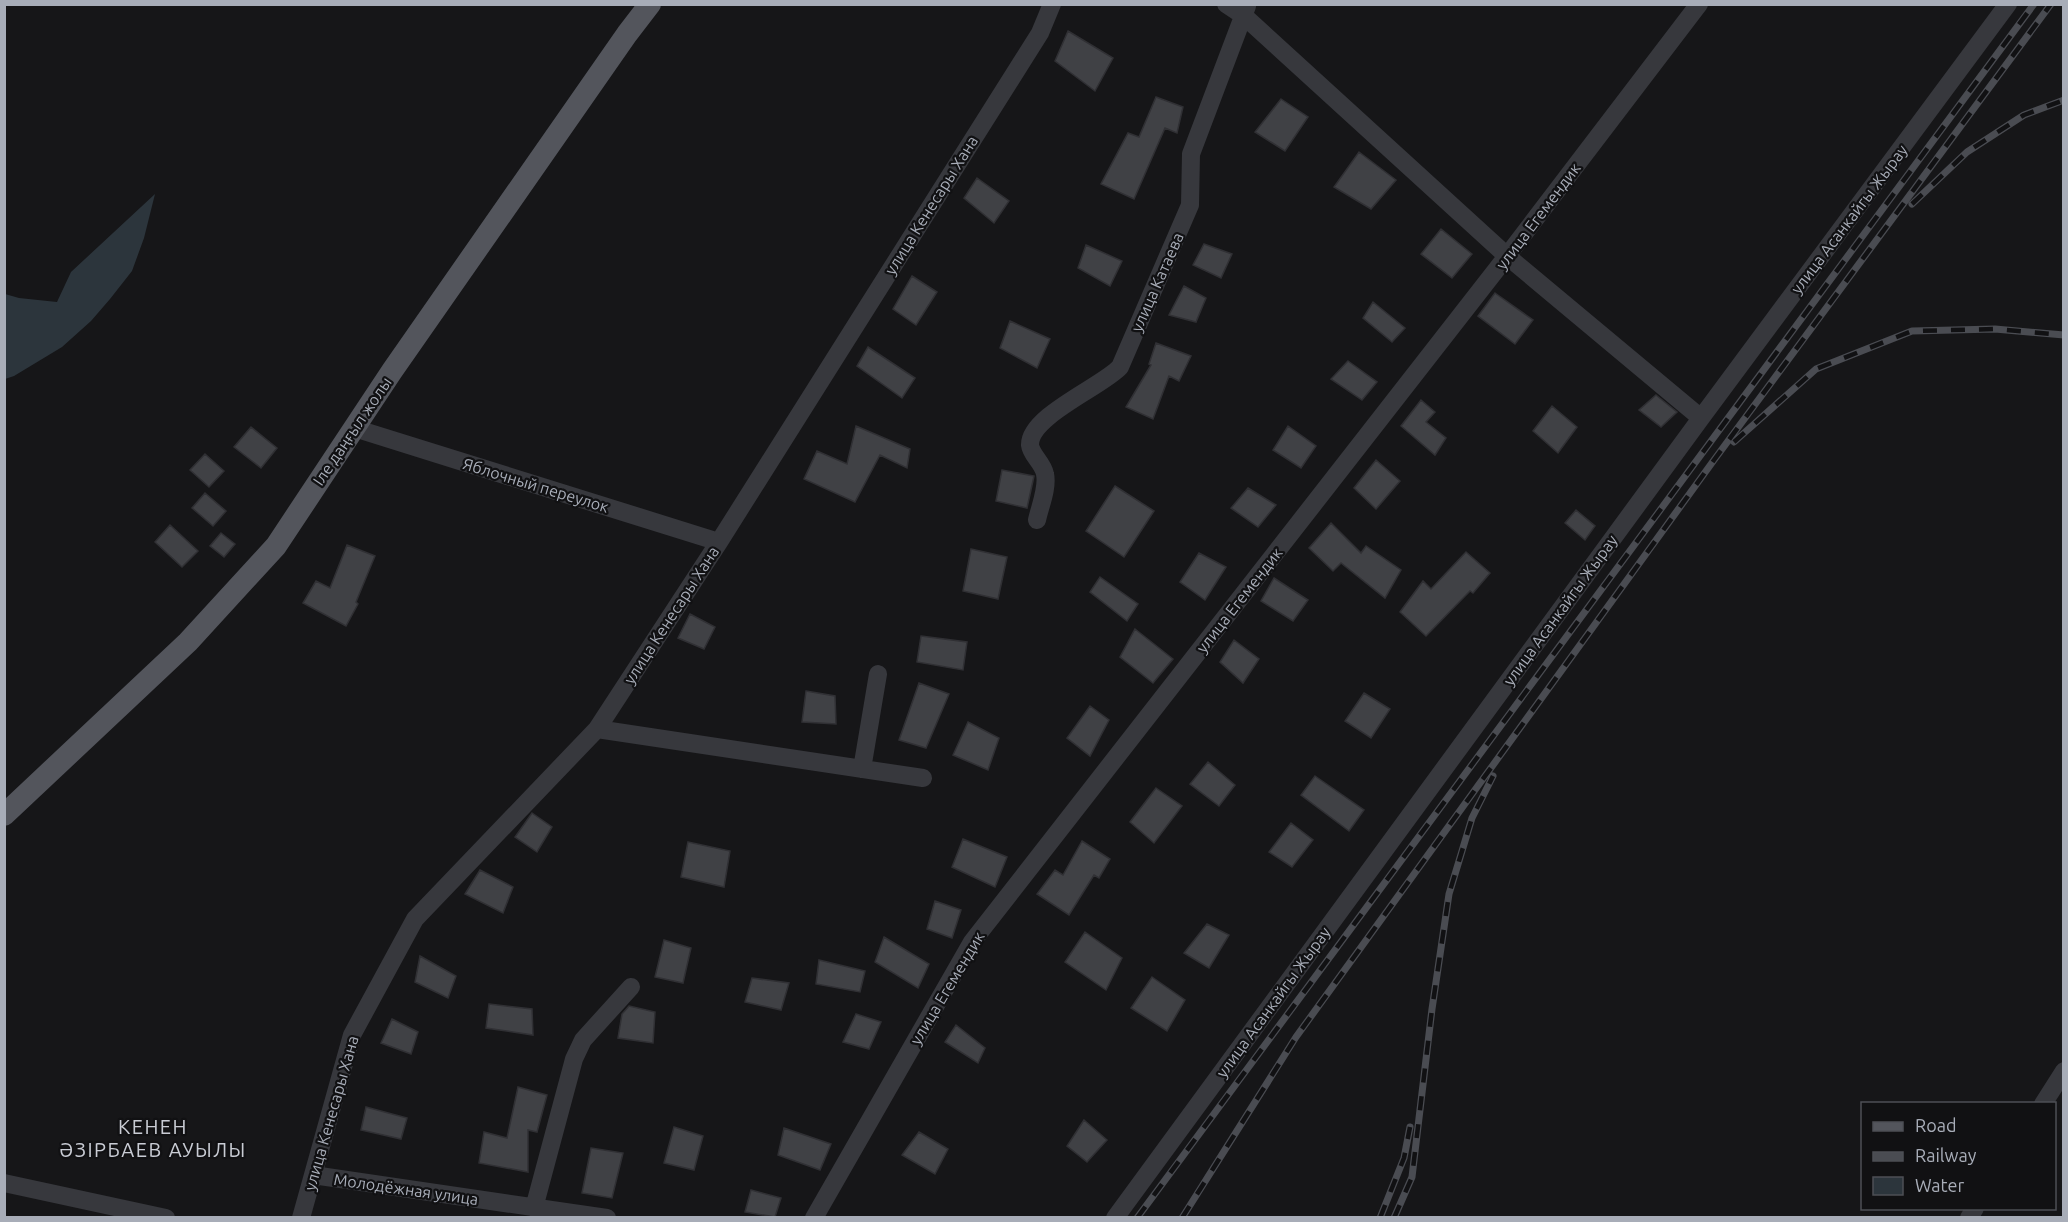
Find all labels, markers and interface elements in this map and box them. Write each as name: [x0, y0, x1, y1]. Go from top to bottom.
street label: улица Кенесары Хана: [881, 132, 981, 278]
street label: улица Асанкайгы Жырау: [1787, 141, 1911, 297]
street label: улица Егемендик: [1492, 159, 1584, 273]
street label: улица Катаева: [1127, 230, 1187, 334]
street label: Іле даңғыл жолы: [309, 373, 395, 489]
street label: Яблочный переулок: [461, 454, 611, 516]
street label: улица Асанкайгы Жырау: [1499, 531, 1621, 689]
street label: улица Кенесары Хана: [620, 543, 722, 687]
street label: улица Егемендик: [1192, 544, 1286, 656]
street label: улица Асанкайгы Жырау: [1212, 923, 1334, 1081]
street label: улица Егемендик: [906, 928, 988, 1048]
street label: улица Кенесары Хана: [300, 1033, 362, 1193]
legend: [1861, 1102, 2056, 1210]
district label: КЕНЕН ӘЗІРБАЕВ АУЫЛЫ: [59, 1115, 247, 1161]
text: Road: [1915, 1115, 1957, 1135]
text: Railway: [1915, 1145, 1977, 1165]
street label: Молодёжная улица: [333, 1170, 479, 1208]
text: Water: [1915, 1175, 1965, 1195]

